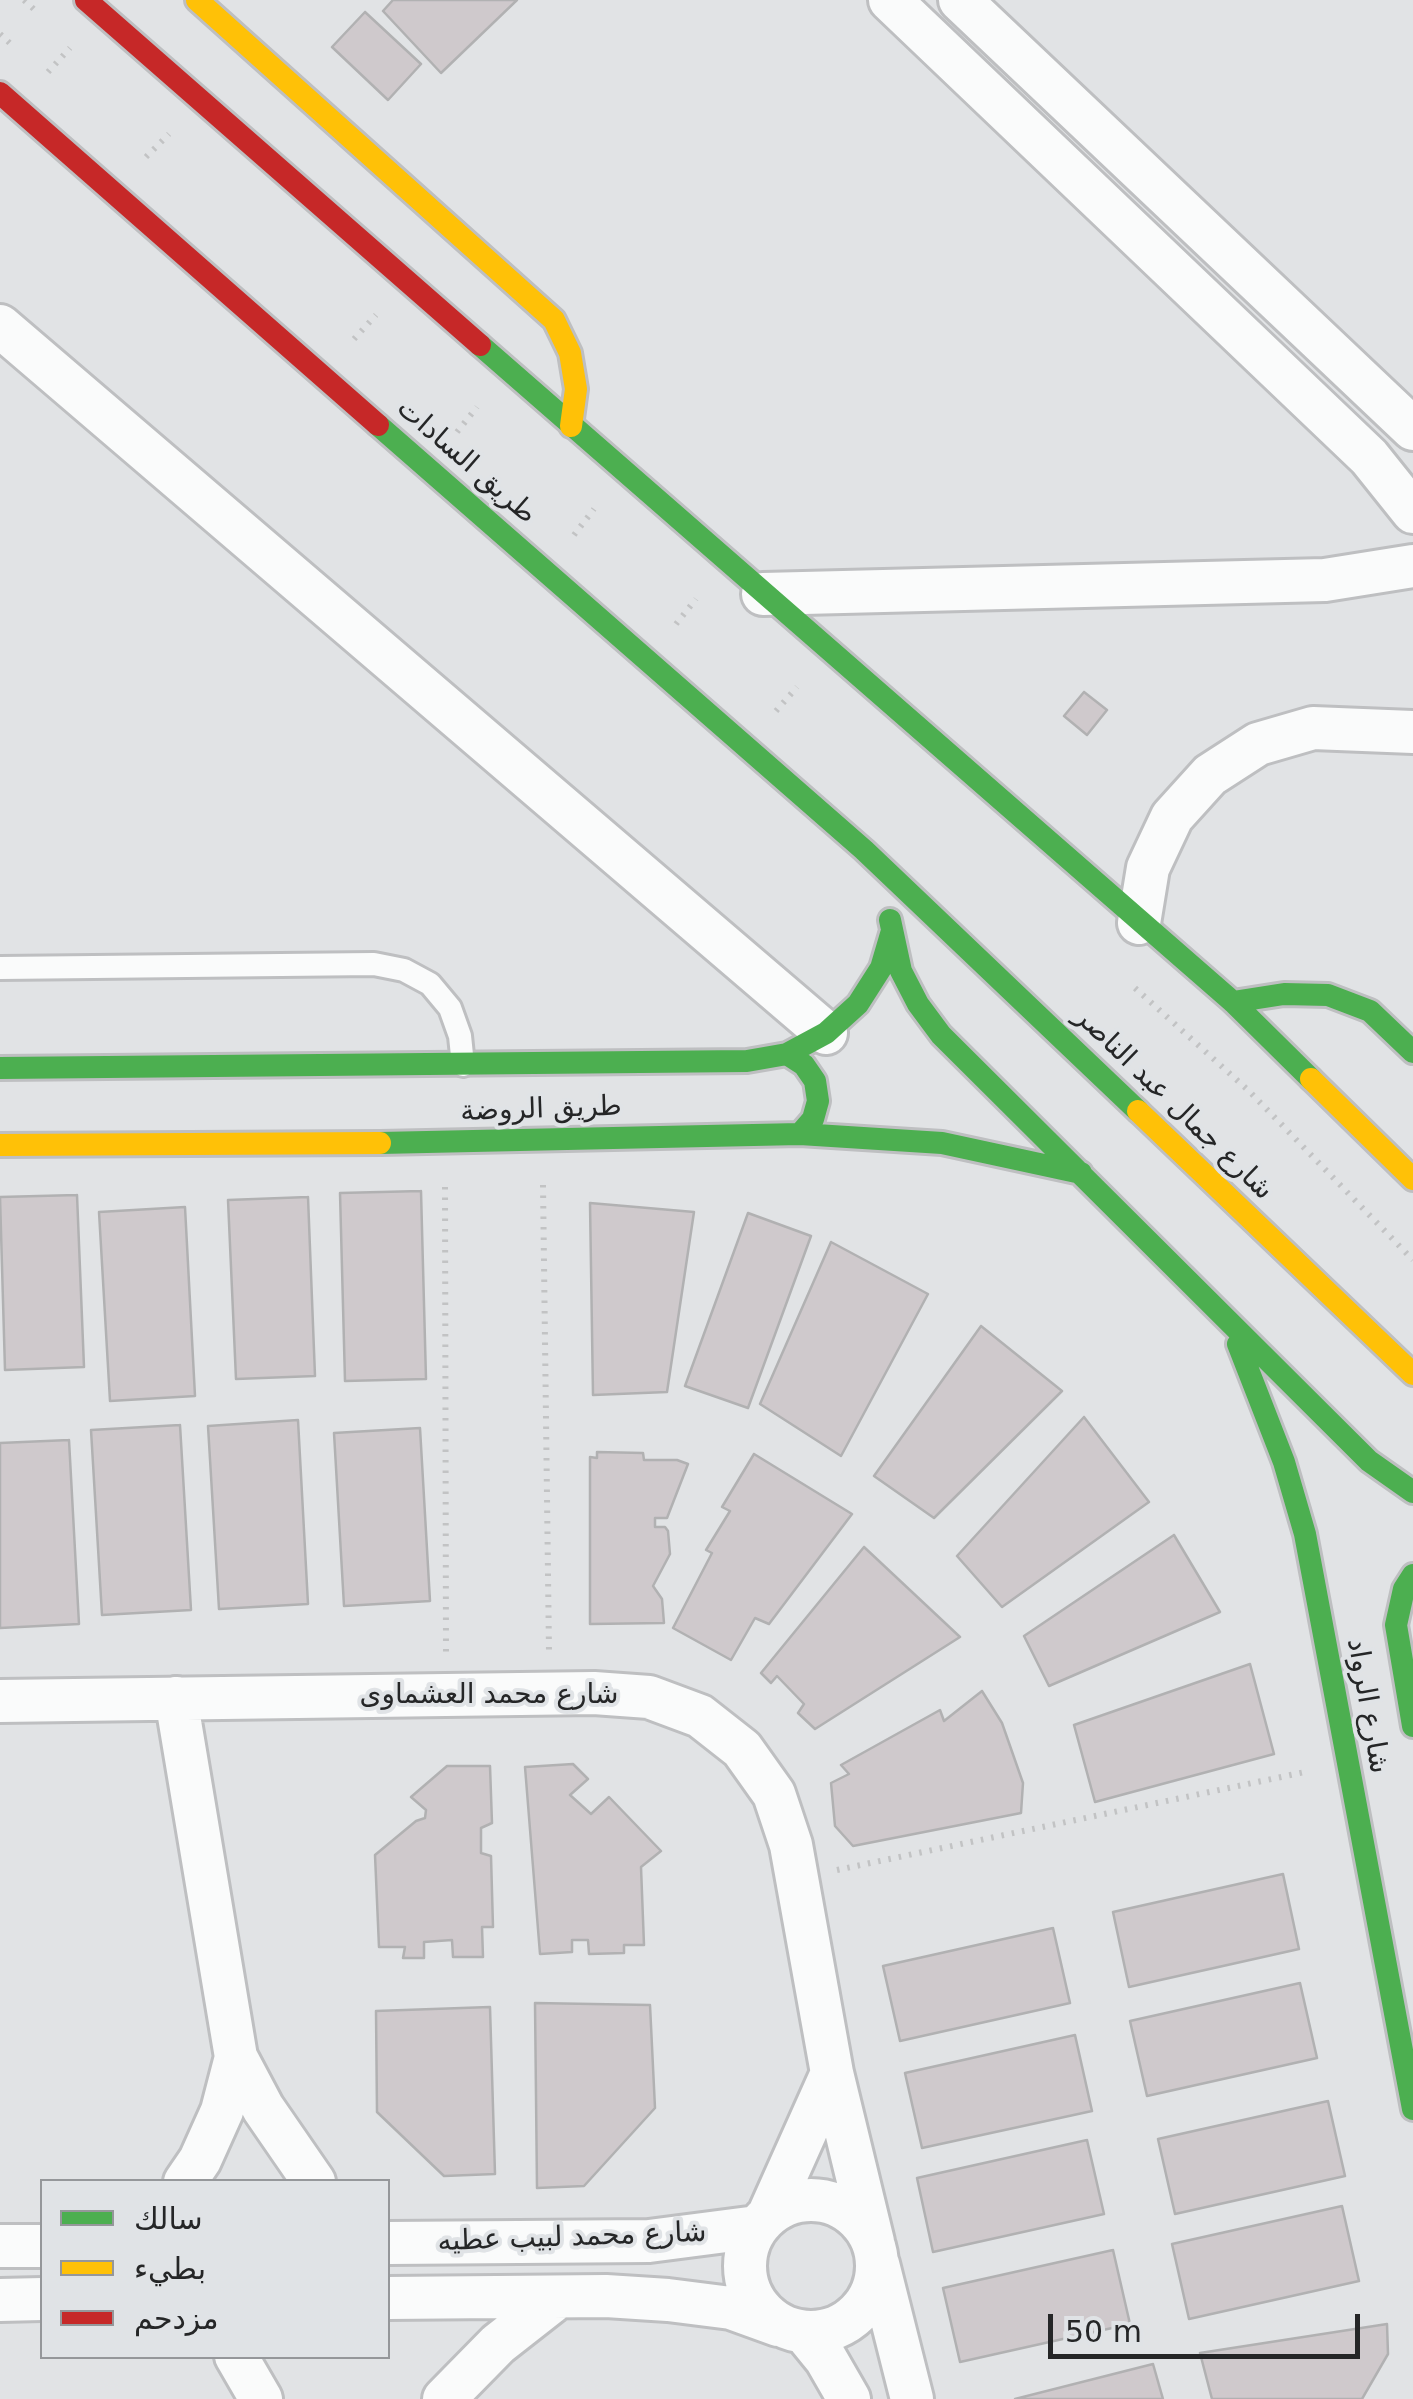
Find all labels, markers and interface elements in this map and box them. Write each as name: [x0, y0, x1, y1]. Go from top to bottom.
street label: طريق السادات: [389, 392, 543, 532]
street label: شارع جمال عبد الناصر: [1066, 1000, 1280, 1208]
street label: طريق الروضة: [460, 1090, 622, 1130]
street label: شارع الرواد: [1339, 1636, 1395, 1776]
street label: شارع محمد العشماوى: [360, 1679, 618, 1713]
legend: [40, 2179, 390, 2359]
text: سالك: [134, 2201, 203, 2236]
street label: شارع محمد لبيب عطيه: [437, 2217, 707, 2259]
text: بطيء: [134, 2251, 206, 2286]
scale bar: [1053, 2294, 1366, 2356]
text: مزدحم: [134, 2301, 219, 2336]
text: 50 m: [1065, 2314, 1142, 2349]

